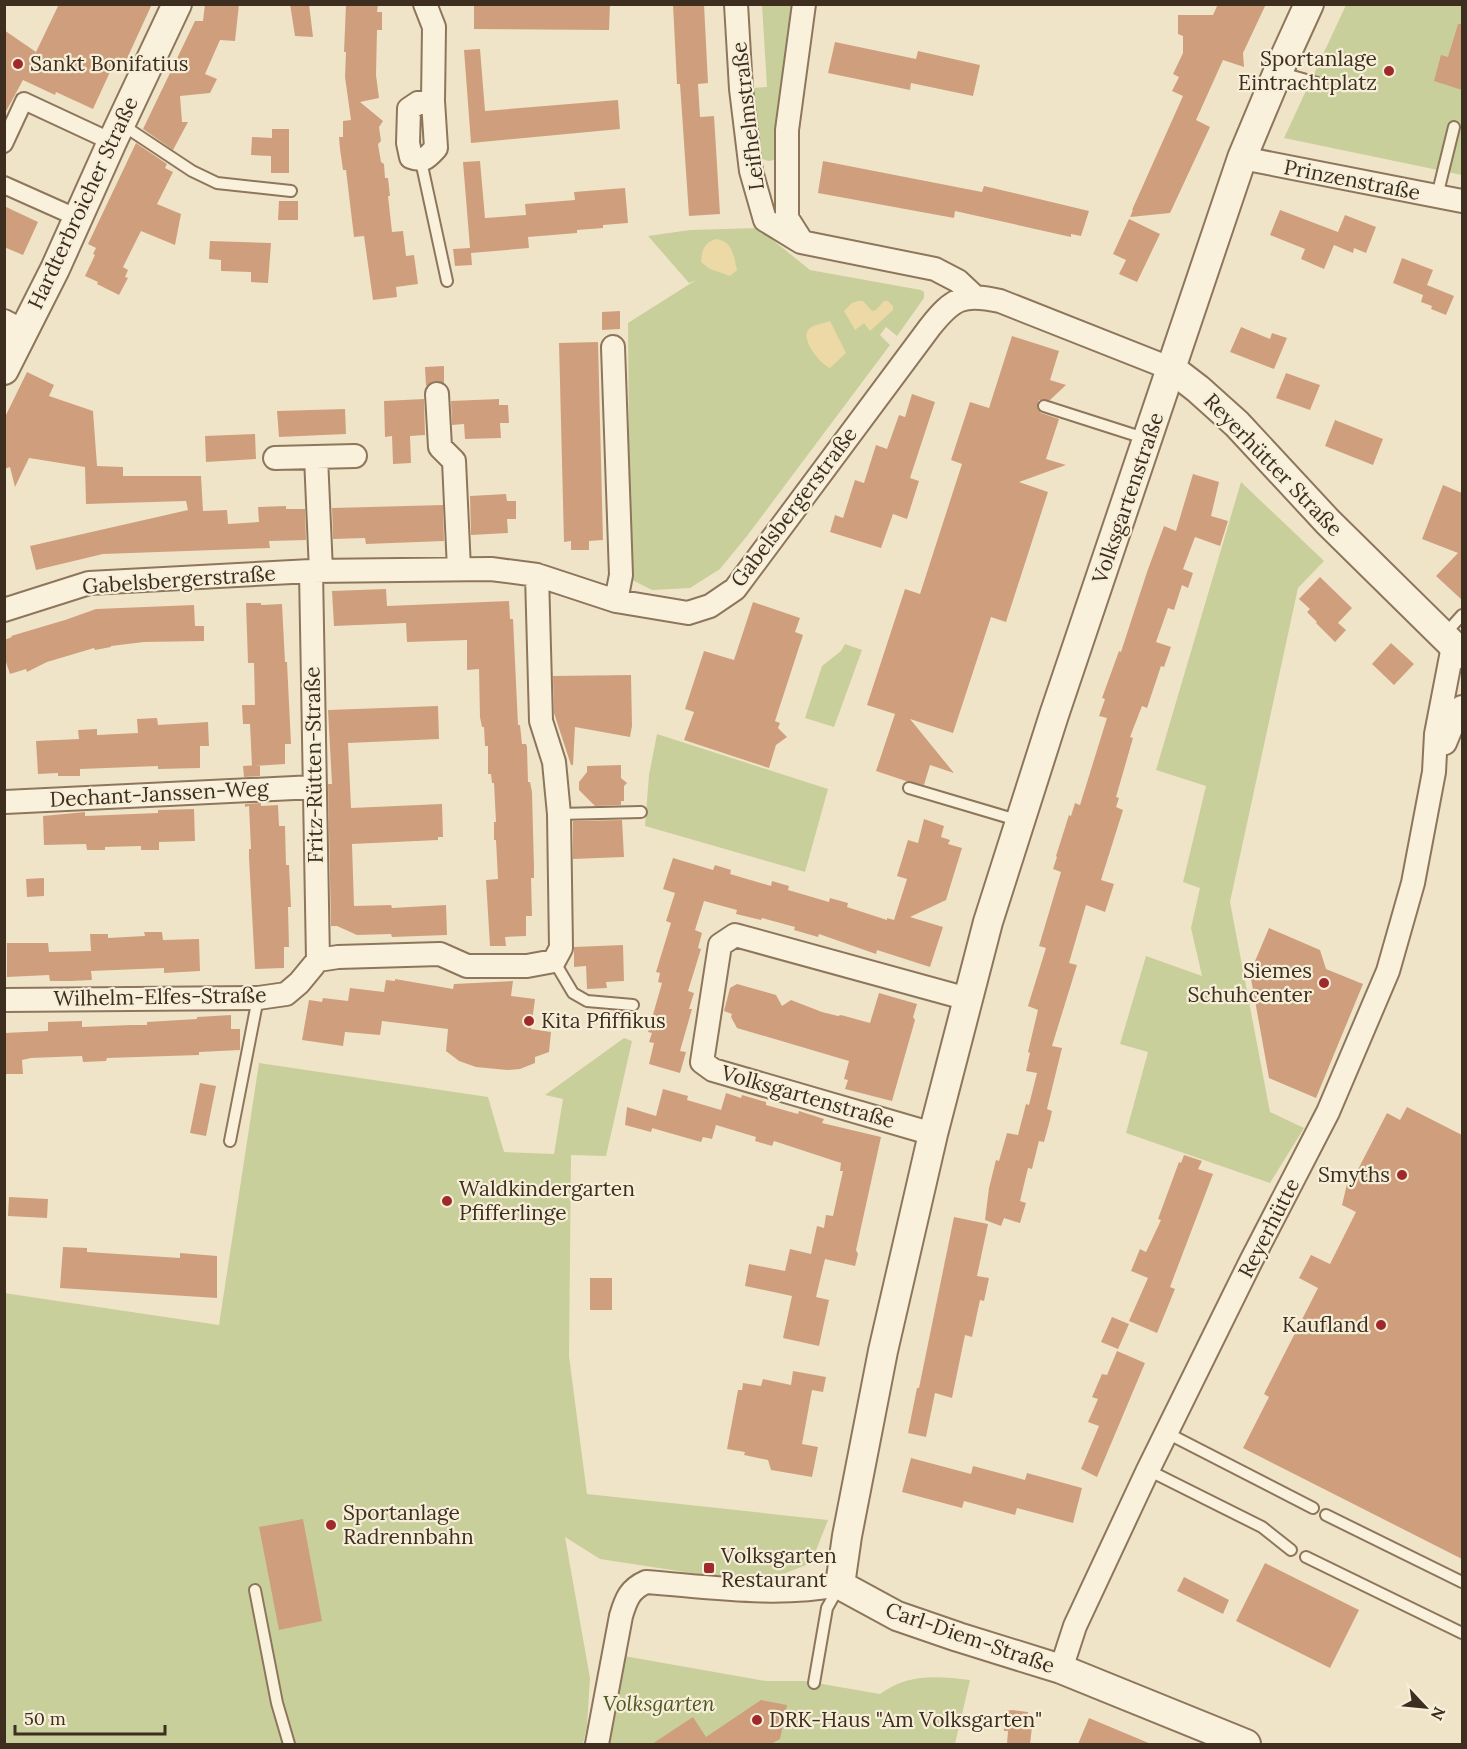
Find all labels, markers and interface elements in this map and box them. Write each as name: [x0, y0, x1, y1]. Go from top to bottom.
street label: Leifhelmstraße: [725, 40, 770, 192]
place label: Sportanlage Eintrachtplatz: [1238, 45, 1377, 96]
place label: Sankt Bonifatius: [30, 50, 189, 77]
marker: Sankt Bonifatius: [11, 57, 25, 71]
marker: Sportanlage Eintrachtplatz: [1382, 64, 1396, 78]
street label: Hardterbroicher Straße: [21, 92, 144, 313]
street label: Prinzenstraße: [1282, 153, 1423, 206]
street label: Reyerhütter Straße: [1198, 387, 1349, 542]
street label: Volksgartenstraße: [1085, 409, 1169, 588]
street label: Gabelsbergerstraße: [725, 421, 863, 592]
street label: Gabelsbergerstraße: [81, 559, 277, 600]
street label: Fritz-Rütten-Straße: [298, 666, 329, 864]
street label: Dechant-Janssen-Weg: [49, 774, 270, 813]
place label: Siemes Schuhcenter: [1188, 957, 1312, 1008]
marker: Siemes Schuhcenter: [1317, 976, 1331, 990]
street label: Wilhelm-Elfes-Straße: [53, 981, 267, 1012]
place label: Kita Pfiffikus: [541, 1007, 666, 1034]
marker: Kita Pfiffikus: [522, 1014, 536, 1028]
street label: Volksgartenstraße: [717, 1059, 898, 1134]
place label: Smyths: [1318, 1161, 1390, 1188]
marker: Smyths: [1395, 1168, 1409, 1182]
street label: Reyerhütte: [1232, 1173, 1305, 1282]
place label: Waldkindergarten Pfifferlinge: [459, 1175, 635, 1226]
marker: Waldkindergarten Pfifferlinge: [440, 1194, 454, 1208]
place label: Kaufland: [1282, 1311, 1369, 1338]
marker: Kaufland: [1374, 1318, 1388, 1332]
place label: Sportanlage Radrennbahn: [343, 1499, 474, 1550]
marker: Sportanlage Radrennbahn: [324, 1518, 338, 1532]
place label: Volksgarten Restaurant: [720, 1542, 837, 1593]
marker: Volksgarten Restaurant: [702, 1561, 716, 1575]
street label: Carl-Diem-Straße: [882, 1596, 1058, 1679]
north arrow: [1395, 1677, 1455, 1737]
park label: Volksgarten: [603, 1690, 715, 1717]
scale bar: [15, 1698, 165, 1736]
text: N: [1427, 1704, 1450, 1724]
place label: DRK-Haus "Am Volksgarten": [769, 1706, 1042, 1733]
text: 50 m: [24, 1707, 66, 1730]
marker: DRK-Haus "Am Volksgarten": [750, 1713, 764, 1727]

